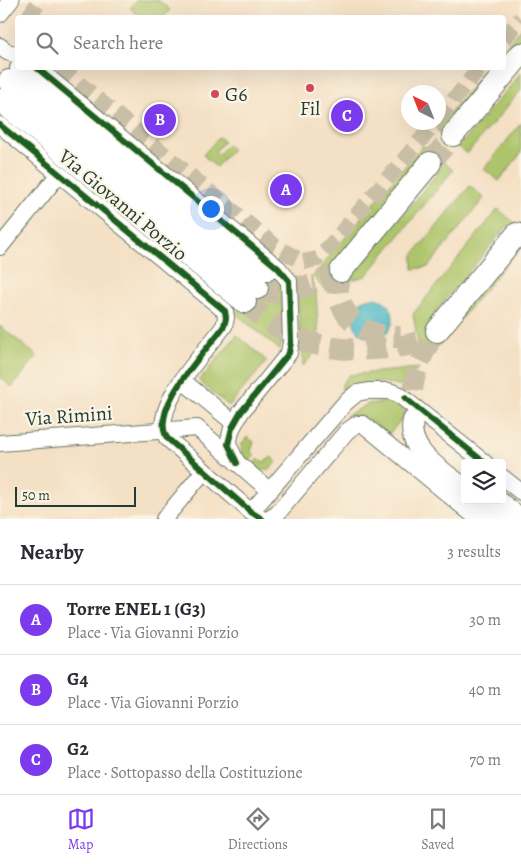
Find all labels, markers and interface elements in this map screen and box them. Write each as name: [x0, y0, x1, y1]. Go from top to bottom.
search box: [15, 15, 506, 70]
icon: search: [33, 29, 61, 57]
text: Search here: [73, 30, 163, 56]
place label: G6: [225, 81, 248, 108]
marker: Fil: [304, 82, 316, 94]
north arrow: [401, 85, 446, 130]
marker: G6: [209, 88, 221, 100]
place label: Fil: [300, 95, 320, 122]
pin: C: [331, 97, 363, 135]
pin: B: [144, 101, 176, 139]
street label: Via Giovanni Porzio: [52, 142, 193, 267]
pin: A: [270, 171, 302, 209]
your location: [198, 196, 224, 222]
street label: Via Rimini: [24, 400, 113, 433]
map controls: [461, 459, 506, 504]
button: layers: [461, 459, 506, 504]
scale bar: [15, 484, 136, 507]
text: 50 m: [22, 486, 50, 505]
text: Nearby: [20, 538, 83, 566]
text: 3 results: [447, 541, 501, 563]
text: Torre ENEL 1 (G3): [67, 596, 206, 622]
text: A: [31, 609, 41, 631]
text: 30 m: [469, 609, 501, 631]
text: Place · Via Giovanni Porzio: [67, 622, 239, 644]
text: G4: [67, 666, 88, 692]
text: B: [31, 679, 41, 701]
text: 40 m: [469, 679, 501, 701]
text: Place · Via Giovanni Porzio: [67, 692, 239, 714]
text: G2: [67, 736, 89, 762]
text: C: [31, 749, 41, 771]
text: 70 m: [469, 749, 501, 771]
text: Place · Sottopasso della Costituzione: [67, 762, 303, 784]
tab: Map: [67, 805, 95, 854]
tab: Directions: [228, 805, 288, 854]
tab: Saved: [421, 805, 454, 854]

